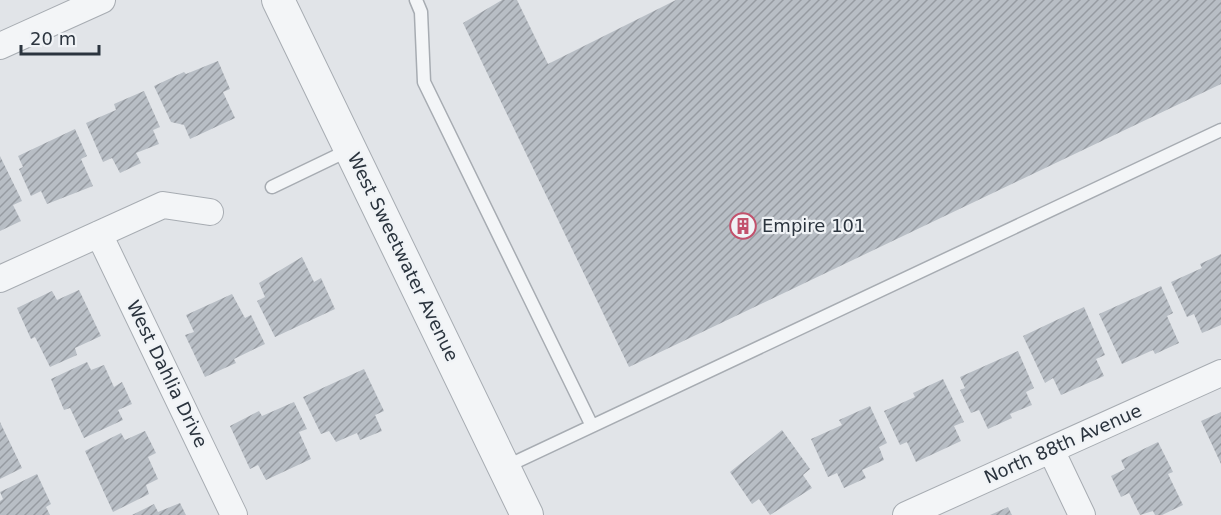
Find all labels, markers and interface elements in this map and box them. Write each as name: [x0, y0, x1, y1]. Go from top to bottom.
scale bar: [21, 18, 99, 56]
text: 20 m: [30, 28, 76, 49]
street label: West Sweetwater Avenue: [344, 149, 463, 364]
building icon: Empire 101: [728, 211, 758, 241]
place label: Empire 101: [762, 215, 866, 236]
street label: West Dahlia Drive: [123, 297, 212, 451]
street label: North 88th Avenue: [981, 399, 1145, 488]

